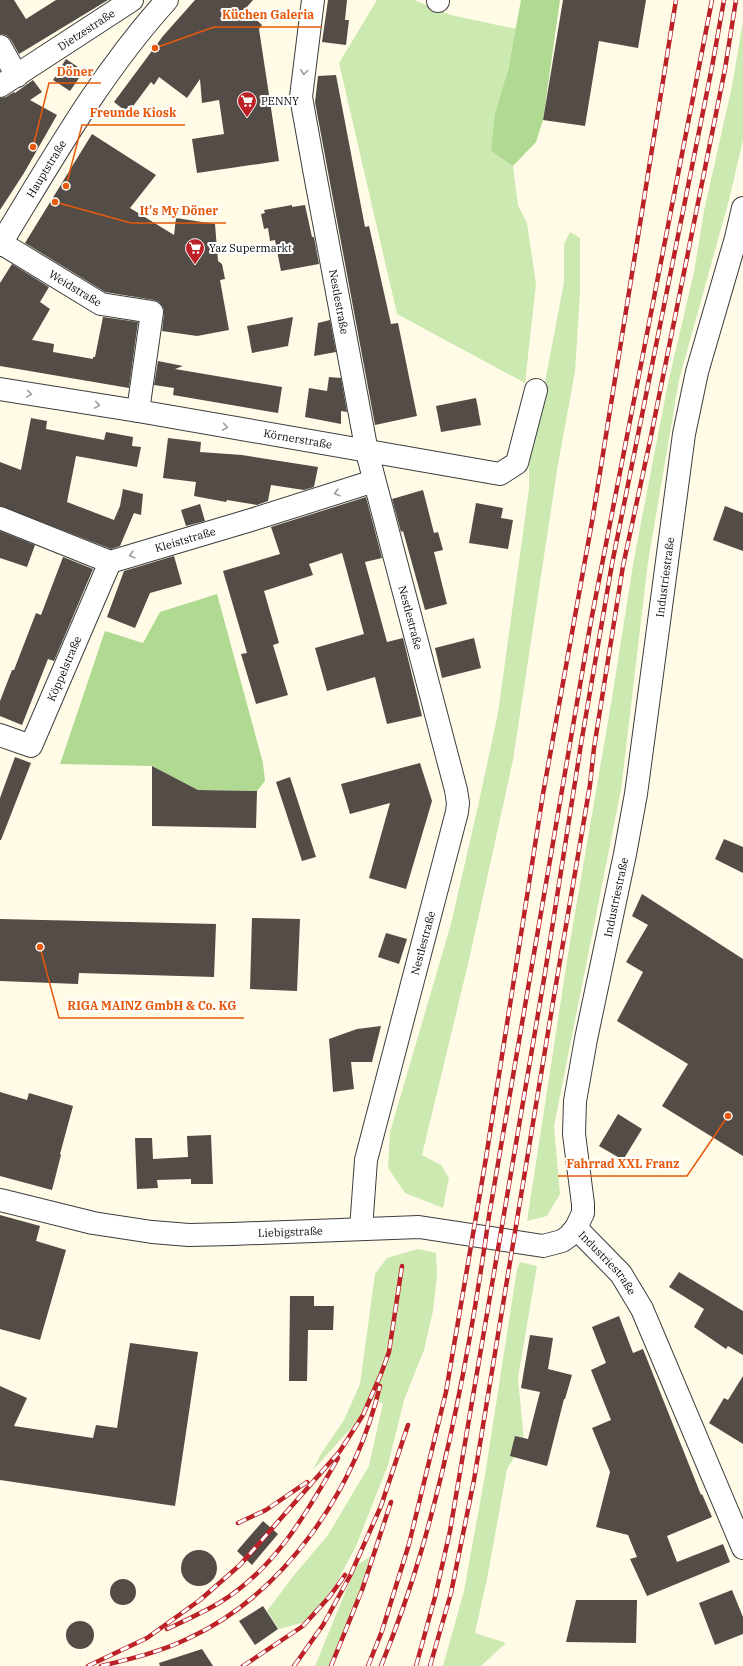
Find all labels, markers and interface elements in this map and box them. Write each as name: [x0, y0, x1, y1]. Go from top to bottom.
callout: Küchen Galeria: [214, 3, 322, 27]
street label: Dietzestraße: [55, 6, 118, 54]
text: Küchen Galeria: [222, 7, 314, 22]
callout: Döner: [49, 59, 101, 83]
text: Döner: [57, 64, 93, 79]
one-way arrow: [299, 69, 308, 75]
supermarket icon: PENNY: [236, 90, 258, 118]
place label: PENNY: [261, 94, 299, 108]
callout: Freunde Kiosk: [82, 101, 185, 125]
text: Freunde Kiosk: [90, 105, 177, 120]
street label: Hauptstraße: [23, 137, 69, 200]
callout: It's My Döner: [131, 199, 226, 223]
text: It's My Döner: [140, 203, 218, 218]
supermarket icon: Yaz Supermarkt: [184, 237, 206, 265]
place label: Yaz Supermarkt: [209, 241, 292, 255]
street label: Weidstraße: [46, 267, 104, 310]
street label: Nestlestraße: [326, 268, 352, 336]
one-way arrow: [26, 389, 32, 398]
one-way arrow: [94, 400, 100, 409]
one-way arrow: [222, 422, 228, 430]
street label: Körnerstraße: [262, 426, 333, 452]
one-way arrow: [333, 488, 340, 496]
street label: Kleiststraße: [153, 524, 217, 555]
street label: Industriestraße: [653, 536, 677, 618]
one-way arrow: [129, 550, 136, 559]
street label: Nestlestraße: [395, 584, 426, 651]
street label: Köppelstraße: [44, 634, 84, 703]
street label: Industriestraße: [601, 856, 631, 938]
street label: Nestlestraße: [408, 909, 438, 977]
callout: RIGA MAINZ GmbH & Co. KG: [59, 994, 244, 1018]
text: RIGA MAINZ GmbH & Co. KG: [67, 998, 237, 1013]
callout: Fahrrad XXL Franz: [558, 1152, 687, 1176]
text: Fahrrad XXL Franz: [567, 1156, 679, 1171]
street label: Liebigstraße: [258, 1224, 323, 1240]
street label: Industriestraße: [576, 1228, 639, 1297]

